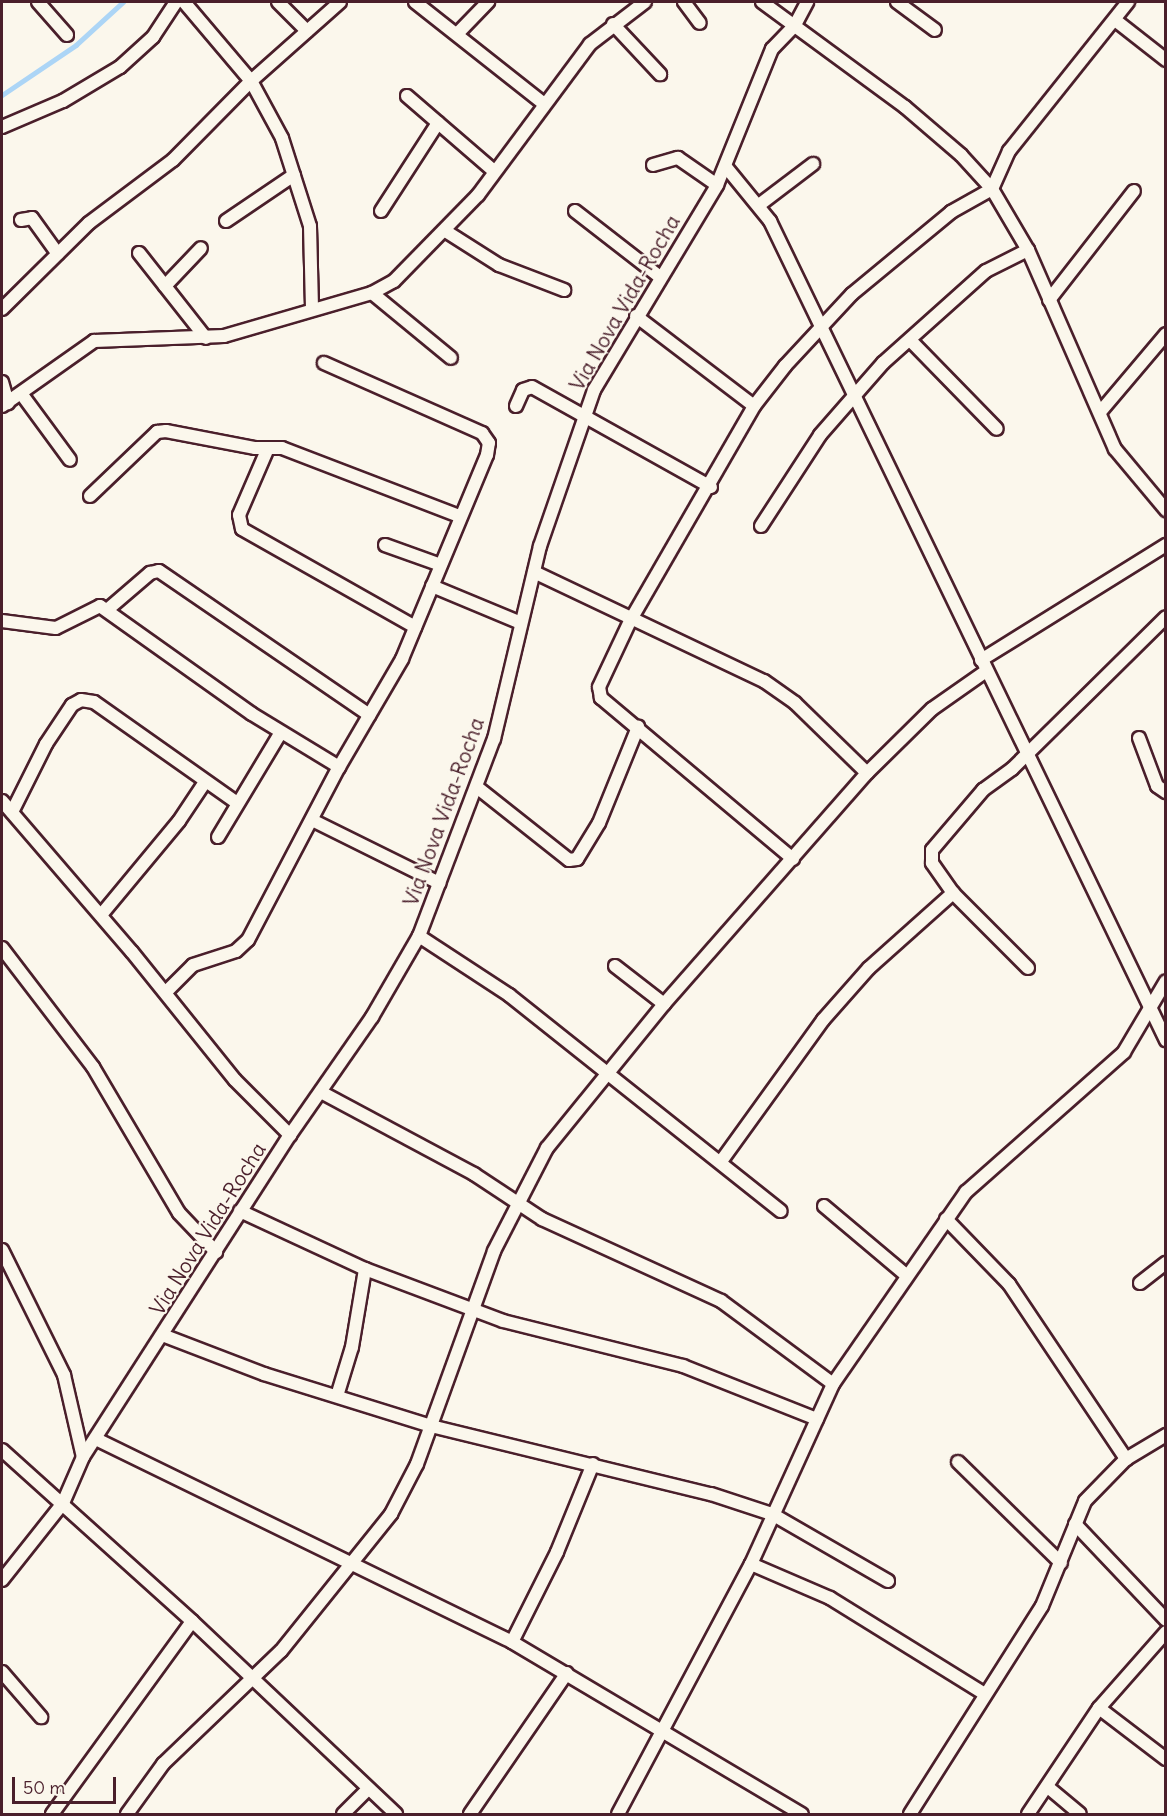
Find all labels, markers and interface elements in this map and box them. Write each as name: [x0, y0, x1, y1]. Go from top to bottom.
street label: Via Nova Vida-Rocha: [564, 211, 686, 395]
street label: Via Nova Vida-Rocha: [398, 714, 490, 910]
street label: Via Nova Vida-Rocha: [145, 1138, 271, 1320]
scale bar: [15, 1765, 118, 1803]
text: 50 m: [23, 1776, 65, 1799]

